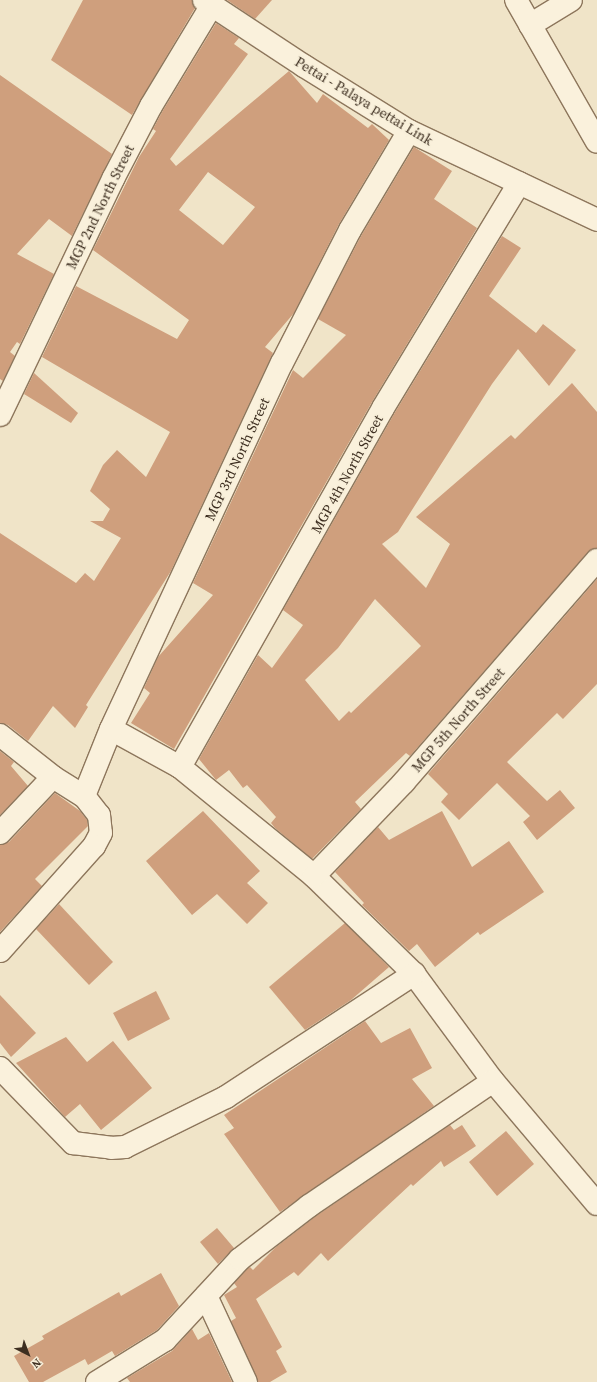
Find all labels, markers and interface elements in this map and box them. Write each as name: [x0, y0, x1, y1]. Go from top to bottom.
street label: Pettai - Palaya pettai Link: [292, 53, 436, 149]
street label: MGP 2nd North Street: [63, 142, 137, 272]
street label: MGP 3rd North Street: [201, 395, 273, 523]
street label: MGP 4th North Street: [307, 412, 387, 536]
street label: MGP 5th North Street: [408, 664, 508, 776]
north arrow: [8, 1334, 48, 1374]
text: N: [28, 1355, 44, 1372]

